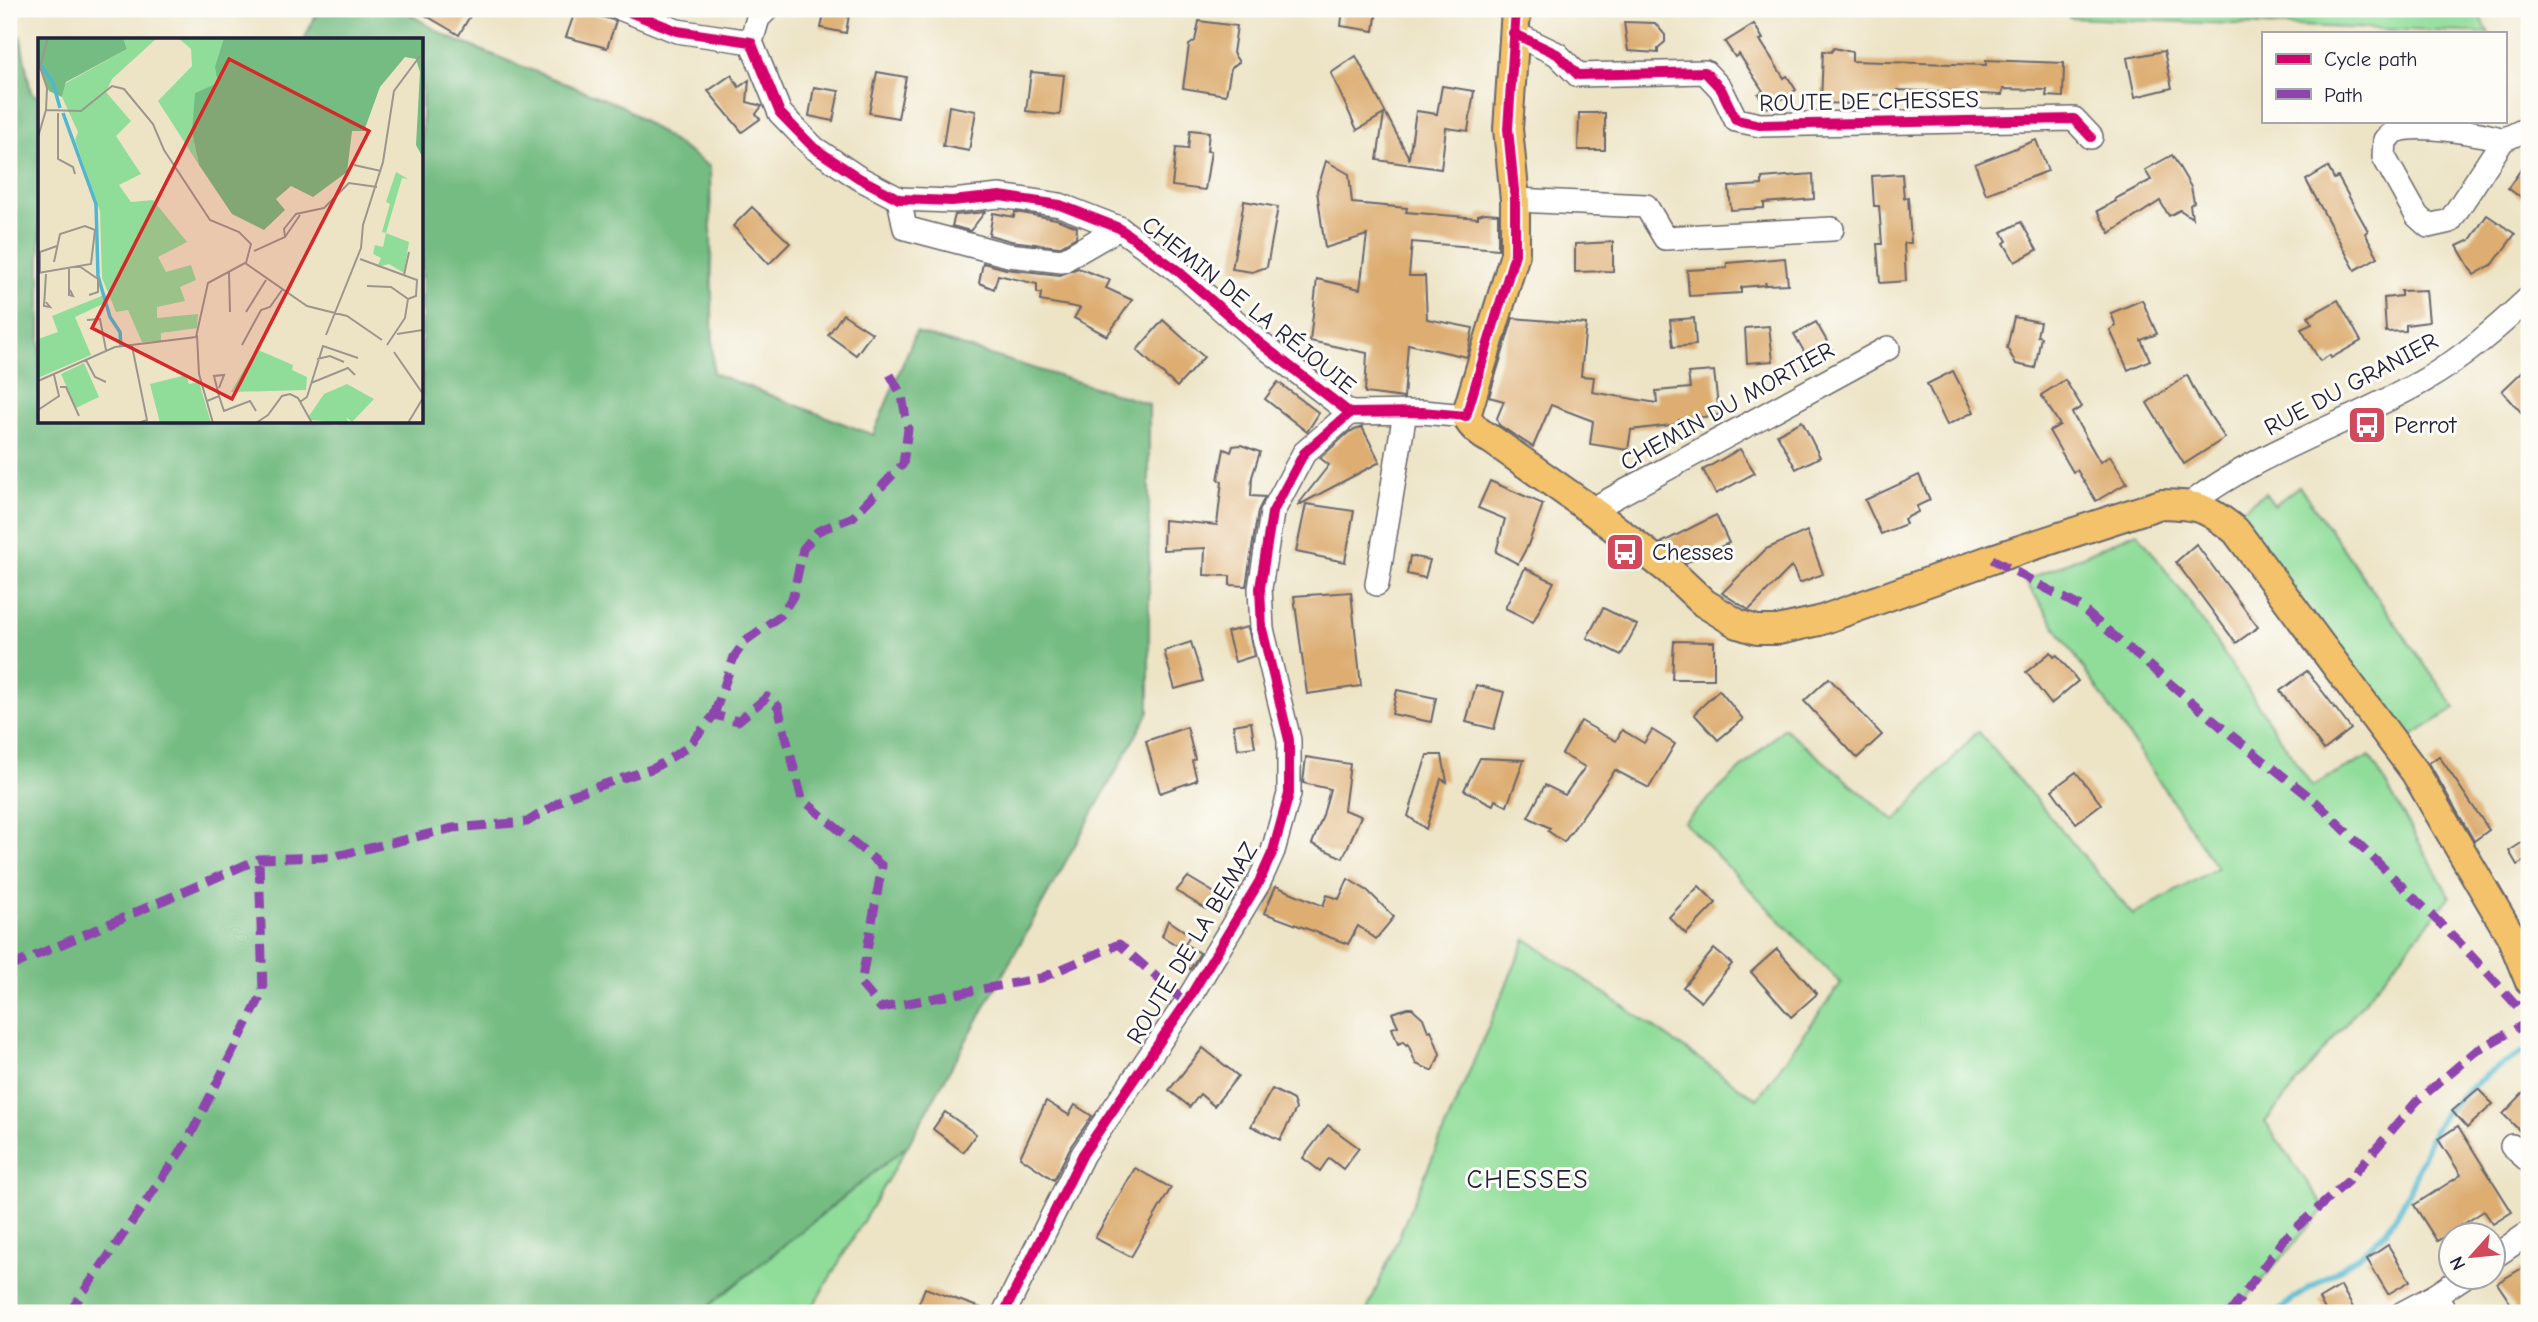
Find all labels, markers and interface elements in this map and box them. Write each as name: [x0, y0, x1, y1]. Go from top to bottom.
legend: [2262, 32, 2506, 122]
inset map: [38, 38, 424, 424]
text: Cycle path: [2324, 47, 2417, 71]
text: Path: [2324, 83, 2363, 107]
street label: ROUTE DE CHESSES: [1759, 85, 1979, 117]
street label: CHEMIN DE LA RÉJOUIE: [1136, 210, 1362, 400]
street label: RUE DU GRANIER: [2259, 326, 2443, 442]
street label: CHEMIN DU MORTIER: [1615, 336, 1839, 476]
bus stop icon: Perrot: [2346, 404, 2388, 446]
place label: Perrot: [2394, 411, 2458, 439]
bus stop icon: Chesses: [1604, 531, 1646, 573]
place label: Chesses: [1652, 538, 1734, 566]
street label: ROUTE DE LA BEMAZ: [1121, 837, 1263, 1049]
district label: CHESSES: [1466, 1165, 1590, 1195]
north arrow: [2436, 1220, 2506, 1290]
text: N: [2445, 1253, 2470, 1274]

